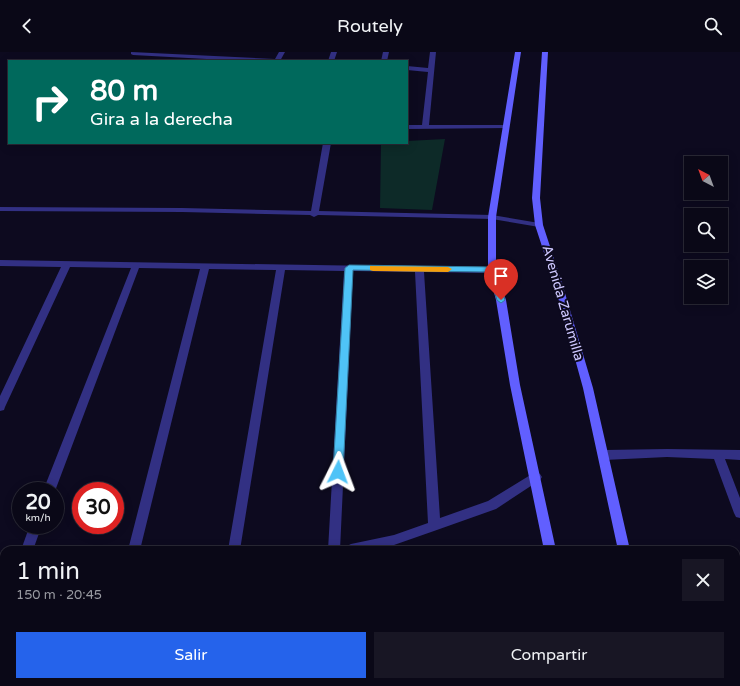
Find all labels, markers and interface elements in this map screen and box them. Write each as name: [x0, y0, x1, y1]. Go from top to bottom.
icon: back: [16, 15, 38, 37]
text: Routely: [337, 15, 403, 37]
icon: search: [702, 15, 724, 37]
text: 80 m: [90, 74, 158, 108]
icon: right: [24, 76, 76, 128]
text: Gira a la derecha: [90, 108, 233, 130]
north arrow: [684, 156, 728, 200]
map controls: [684, 156, 728, 304]
button: search: [684, 208, 728, 252]
street label: Avenida Zarumilla: [538, 243, 588, 363]
pin: [484, 259, 518, 300]
button: layers: [684, 260, 728, 304]
icon: arrive: [490, 265, 512, 287]
position arrow: [317, 451, 359, 493]
speed limit sign: 30: [72, 482, 124, 534]
text: 20: [25, 491, 51, 515]
text: km/h: [25, 512, 51, 524]
text: 1 min: [16, 557, 80, 586]
button: close: [682, 559, 724, 601]
text: 150 m · 20:45: [16, 587, 102, 603]
button: Salir: [16, 632, 366, 678]
button: Compartir: [374, 632, 724, 678]

